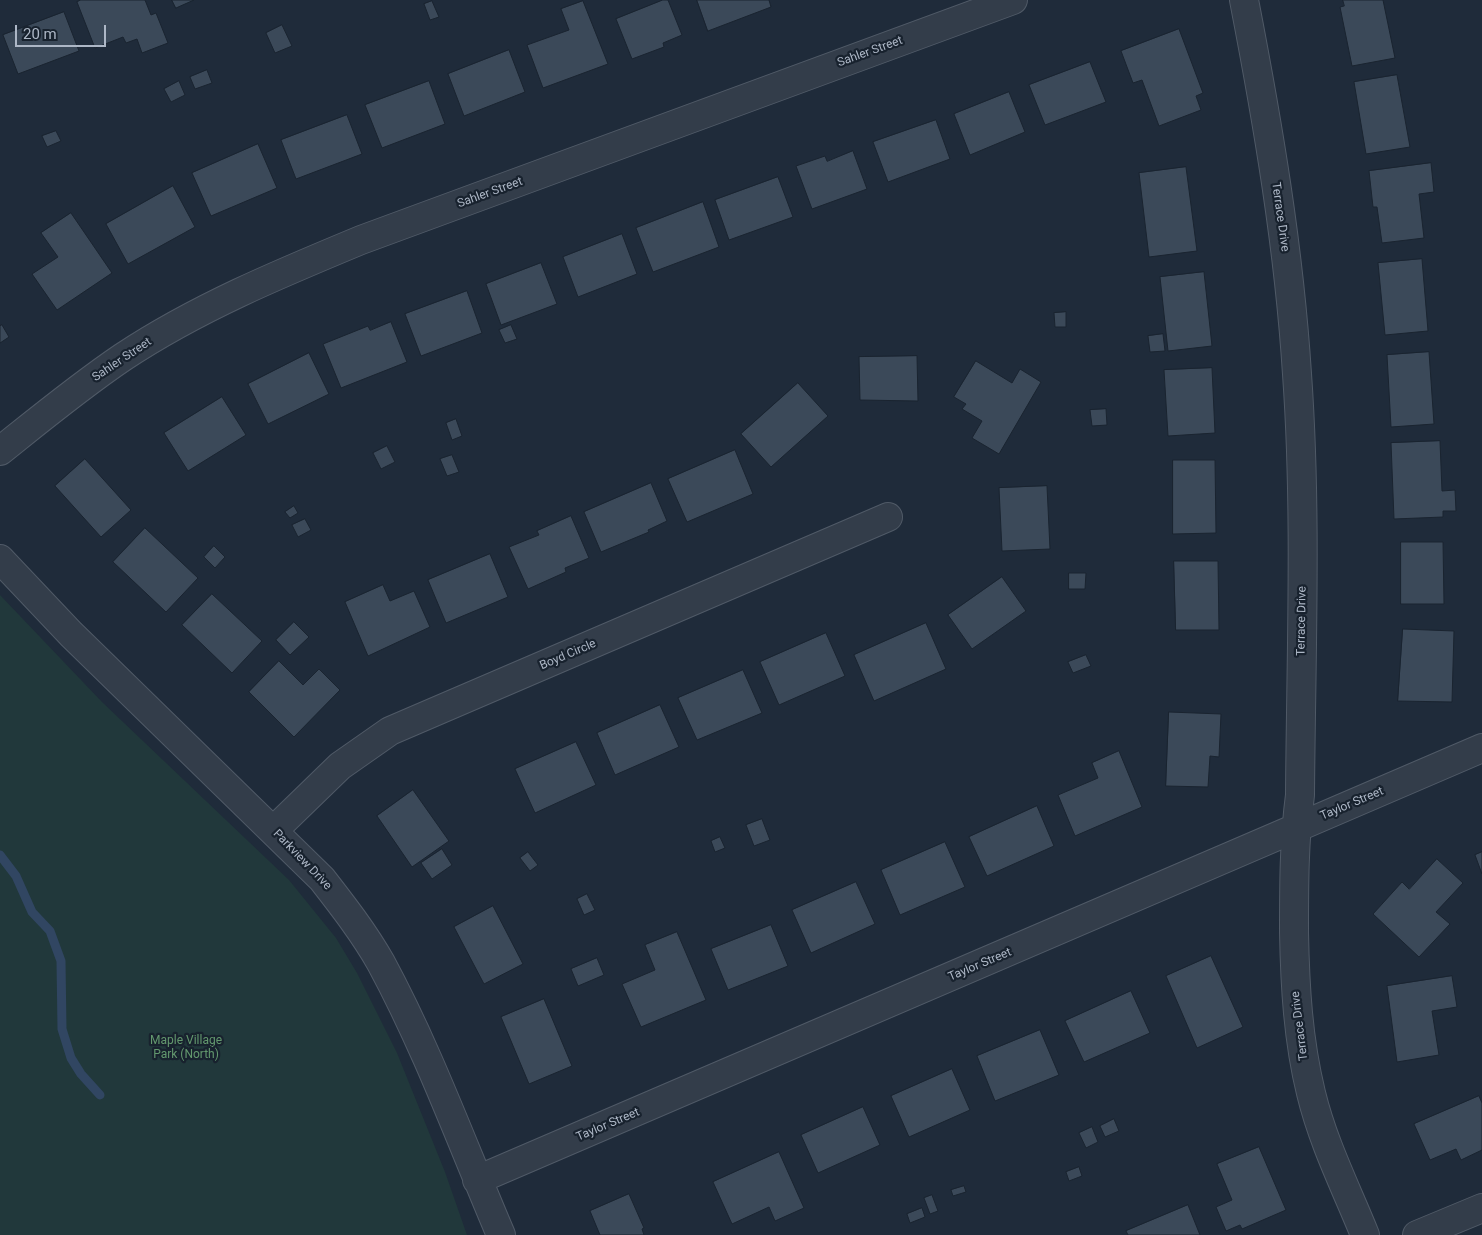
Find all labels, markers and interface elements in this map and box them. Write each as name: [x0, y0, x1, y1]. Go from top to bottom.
scale bar: [18, 15, 109, 47]
text: 20 m: [23, 25, 57, 43]
street label: Sahler Street: [835, 34, 905, 70]
street label: Sahler Street: [455, 175, 525, 211]
street label: Terrace Drive: [1268, 181, 1292, 253]
street label: Sahler Street: [90, 335, 154, 385]
street label: Terrace Drive: [1294, 586, 1310, 656]
street label: Boyd Circle: [538, 637, 598, 673]
street label: Taylor Street: [1318, 784, 1386, 824]
street label: Parkview Drive: [270, 827, 334, 893]
street label: Taylor Street: [946, 945, 1014, 985]
street label: Terrace Drive: [1289, 990, 1311, 1062]
park label: Maple Village Park (North): [150, 1034, 222, 1062]
street label: Taylor Street: [574, 1105, 642, 1145]

